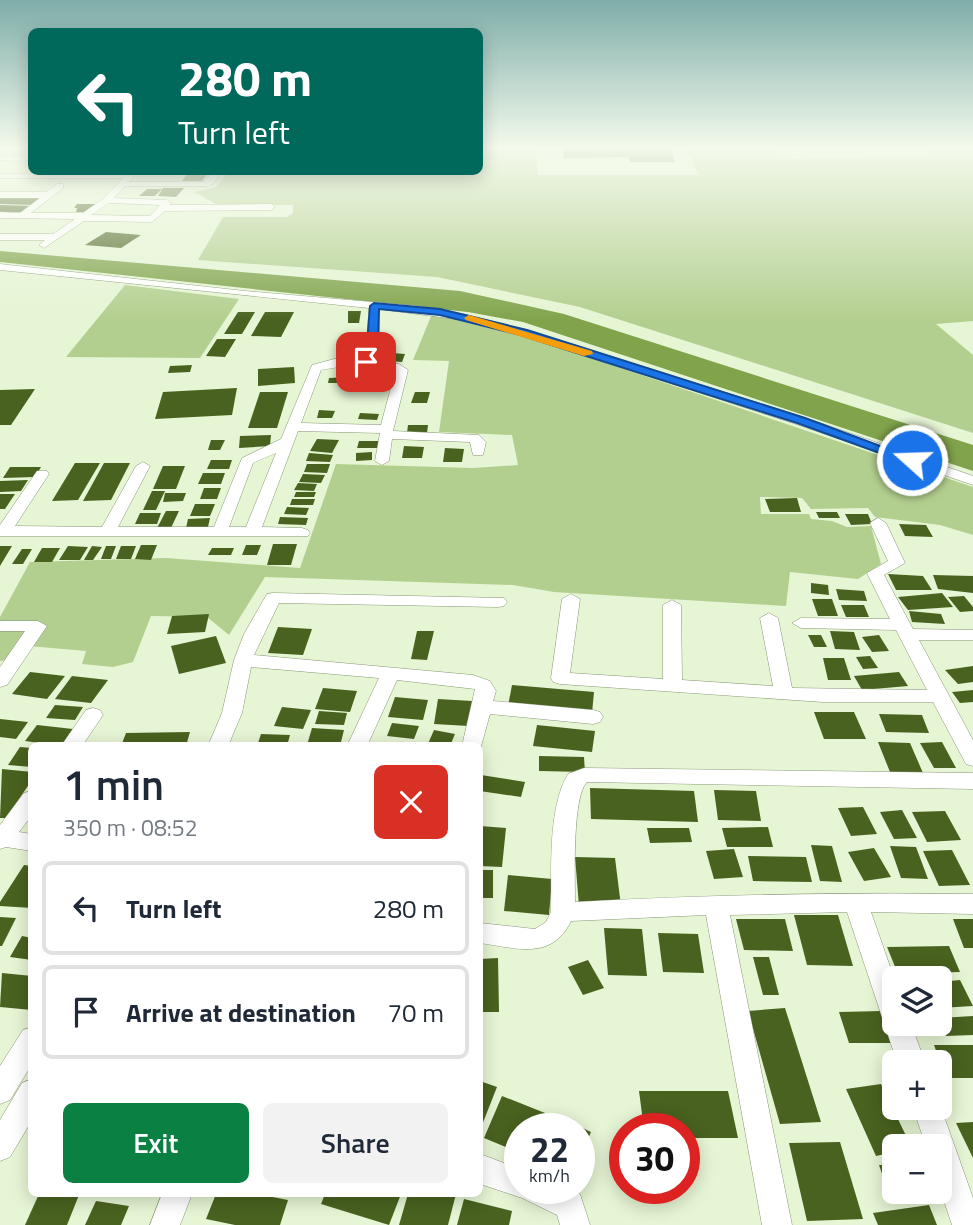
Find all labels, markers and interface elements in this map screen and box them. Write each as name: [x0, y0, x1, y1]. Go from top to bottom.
text: 280 m: [178, 40, 312, 115]
icon: left: [63, 56, 154, 147]
text: Turn left: [178, 108, 290, 156]
pin: [336, 332, 396, 392]
icon: arrive: [347, 343, 385, 381]
position arrow: [875, 423, 949, 497]
text: 1 min: [63, 752, 164, 816]
button: close: [374, 765, 448, 839]
text: 350 m · 08:52: [63, 810, 198, 845]
icon: left: [67, 889, 105, 927]
text: Turn left: [126, 889, 221, 928]
text: 280 m: [373, 889, 444, 928]
map controls: [882, 966, 952, 1204]
button: layers: [882, 966, 952, 1036]
icon: arrive: [67, 993, 105, 1031]
text: Arrive at destination: [126, 993, 356, 1032]
text: 70 m: [387, 993, 444, 1032]
button: +: [882, 1050, 952, 1120]
button: Exit: [63, 1103, 249, 1183]
button: Share: [263, 1103, 448, 1183]
speed limit sign: 30: [609, 1113, 700, 1204]
text: 22: [530, 1122, 569, 1176]
button: −: [882, 1134, 952, 1204]
text: km/h: [529, 1162, 570, 1189]

